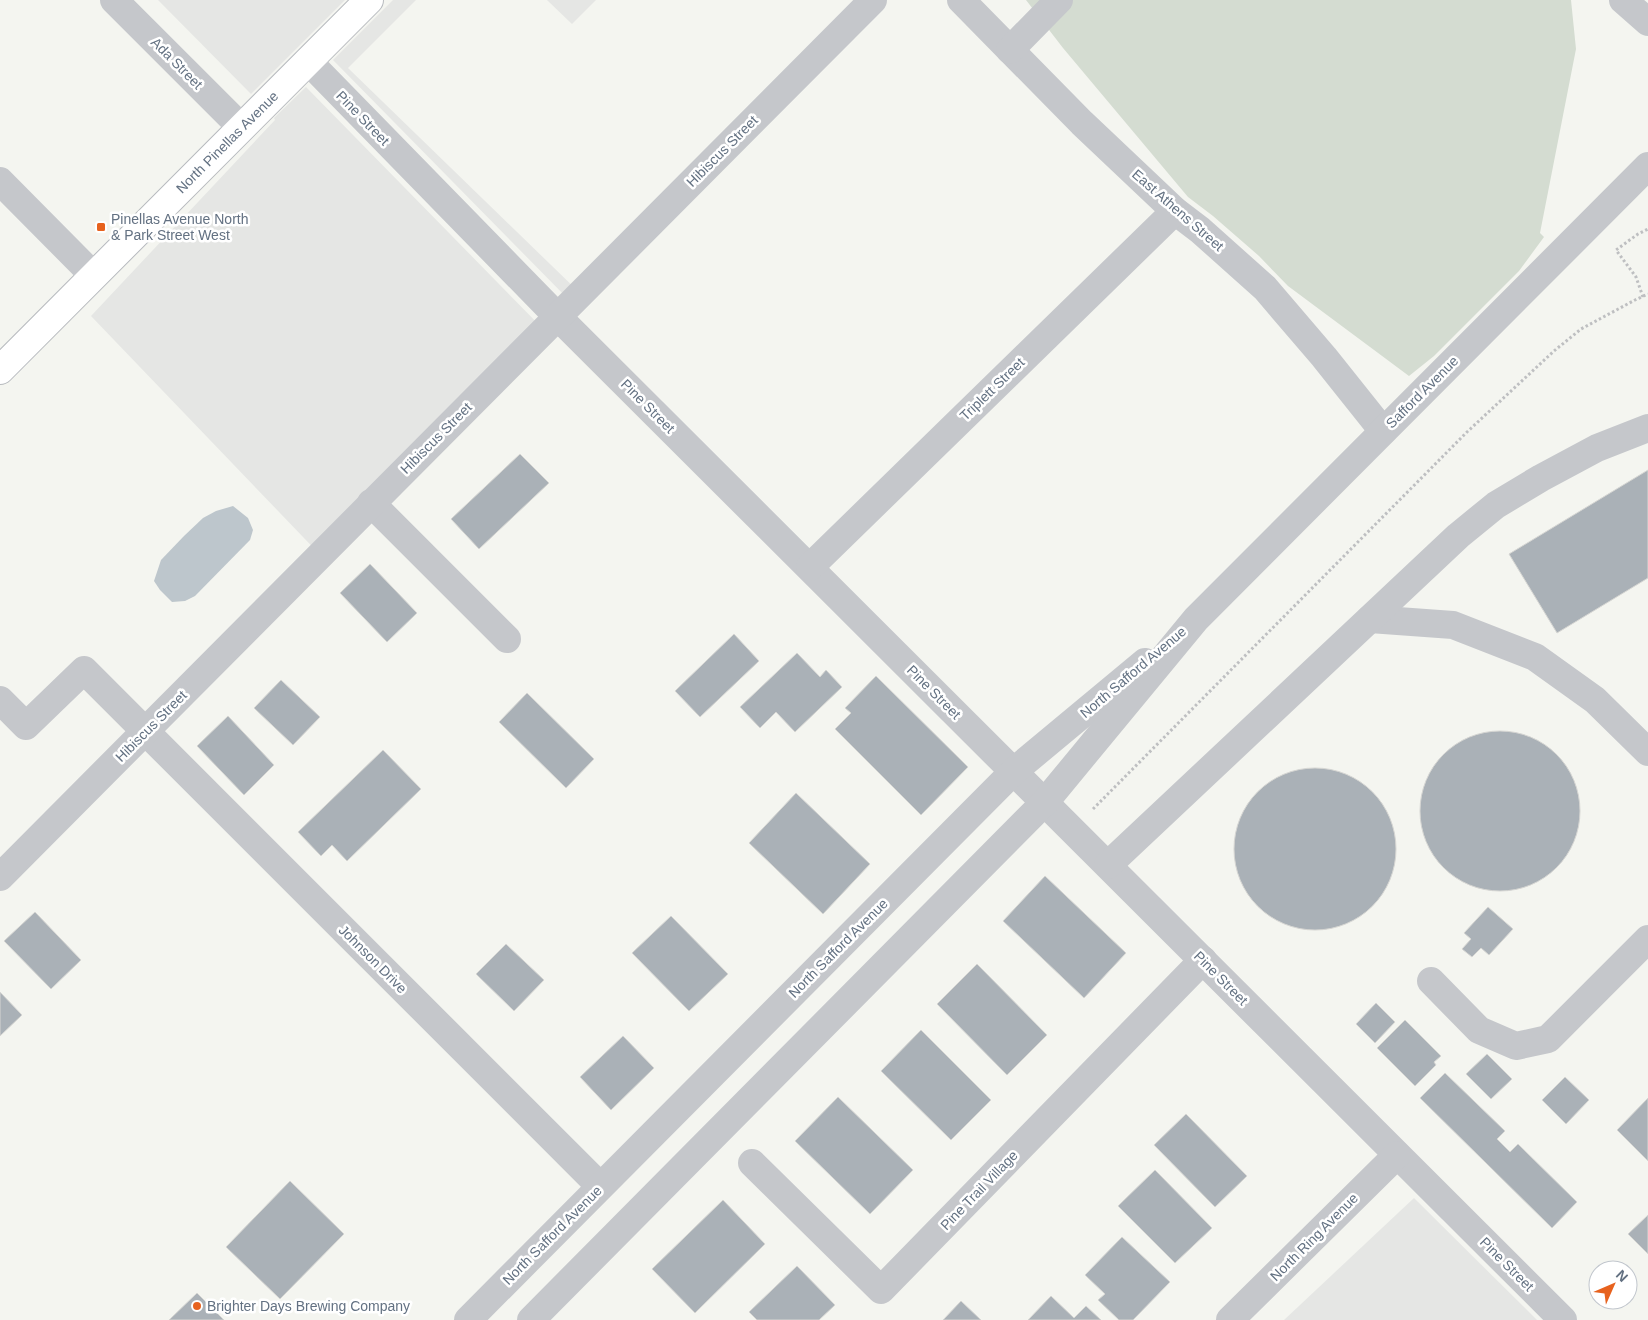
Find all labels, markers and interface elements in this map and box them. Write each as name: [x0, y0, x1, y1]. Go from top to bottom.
street label: Ada Street: [148, 34, 206, 92]
street label: North Pinellas Avenue: [173, 88, 281, 196]
street label: Pine Street: [333, 88, 393, 149]
street label: Hibiscus Street: [683, 112, 761, 190]
street label: East Athens Street: [1129, 166, 1227, 254]
place label: Pinellas Avenue North & Park Street West: [111, 211, 249, 243]
marker: Pinellas Avenue North & Park Street West: [95, 221, 107, 233]
street label: Safford Avenue: [1383, 353, 1461, 431]
street label: Triplett Street: [956, 354, 1028, 424]
street label: Pine Street: [618, 376, 678, 436]
street label: Hibiscus Street: [397, 399, 475, 477]
street label: North Safford Avenue: [1077, 623, 1189, 721]
street label: Pine Street: [904, 662, 964, 722]
street label: Hibiscus Street: [112, 687, 190, 765]
street label: North Safford Avenue: [785, 895, 891, 1001]
street label: Johnson Drive: [336, 922, 410, 996]
street label: Pine Street: [1191, 948, 1251, 1008]
street label: Pine Trail Village: [937, 1147, 1021, 1233]
street label: North Safford Avenue: [499, 1182, 605, 1288]
street label: North Ring Avenue: [1267, 1190, 1361, 1284]
street label: Pine Street: [1477, 1234, 1537, 1294]
north arrow: [1588, 1260, 1638, 1310]
text: N: [1613, 1267, 1631, 1285]
place label: Brighter Days Brewing Company: [207, 1298, 410, 1314]
marker: Brighter Days Brewing Company: [191, 1300, 203, 1312]

